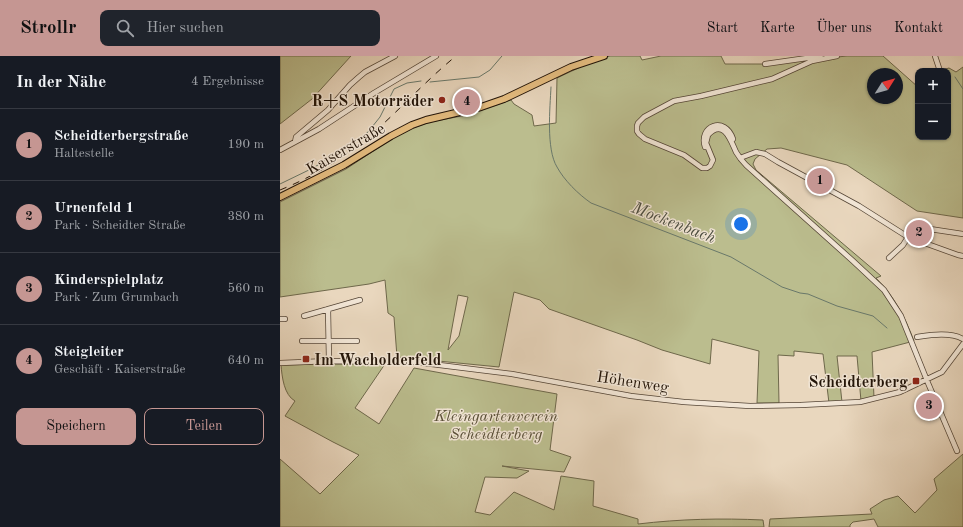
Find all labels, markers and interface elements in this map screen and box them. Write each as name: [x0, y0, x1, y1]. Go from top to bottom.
search box: [100, 10, 380, 46]
icon: search: [114, 17, 136, 39]
text: Strollr: [20, 19, 76, 38]
text: Hier suchen: [146, 21, 224, 36]
text: Start: [707, 21, 738, 35]
text: Karte: [760, 21, 795, 35]
text: Über uns: [817, 21, 872, 35]
text: Kontakt: [894, 21, 943, 35]
north arrow: [867, 68, 903, 104]
map controls: [915, 68, 951, 140]
button: +: [915, 68, 951, 104]
text: In der Nähe: [16, 74, 106, 91]
text: 4 Ergebnisse: [191, 75, 264, 88]
pin: 4: [454, 87, 480, 117]
place label: R+S Motorräder: [312, 94, 434, 110]
marker: R+S Motorräder: [437, 95, 447, 105]
button: −: [915, 104, 951, 140]
street label: Kaiserstraße: [304, 121, 388, 179]
text: Scheidterbergstraße: [54, 129, 189, 144]
text: 1: [25, 138, 33, 151]
text: 190 m: [227, 138, 264, 151]
text: Haltestelle: [54, 147, 114, 160]
pin: 1: [807, 166, 833, 196]
water label: Mockenbach: [628, 199, 718, 247]
text: Urnenfeld 1: [54, 201, 134, 216]
text: 2: [25, 210, 33, 223]
text: 380 m: [227, 210, 264, 223]
your location: [731, 214, 751, 234]
pin: 2: [906, 218, 932, 248]
text: Park · Scheidter Straße: [54, 219, 185, 232]
text: Kinderspielplatz: [54, 273, 164, 288]
text: 3: [25, 282, 33, 295]
text: 560 m: [227, 282, 264, 295]
text: Park · Zum Grumbach: [54, 291, 179, 304]
text: Steigleiter: [54, 345, 124, 360]
place label: Im Wacholderfeld: [314, 353, 442, 369]
text: 4: [25, 354, 33, 367]
text: 640 m: [227, 354, 264, 367]
marker: Im Wacholderfeld: [301, 354, 311, 364]
text: Geschäft · Kaiserstraße: [54, 363, 185, 376]
street label: Höhenweg: [595, 369, 670, 397]
place label: Scheidterberg: [809, 375, 908, 391]
marker: Scheidterberg: [911, 376, 921, 386]
pin: 3: [916, 391, 942, 421]
button: Speichern: [16, 408, 136, 445]
button: Teilen: [144, 408, 264, 445]
park label: Kleingartenverein Scheidterberg: [433, 409, 558, 443]

